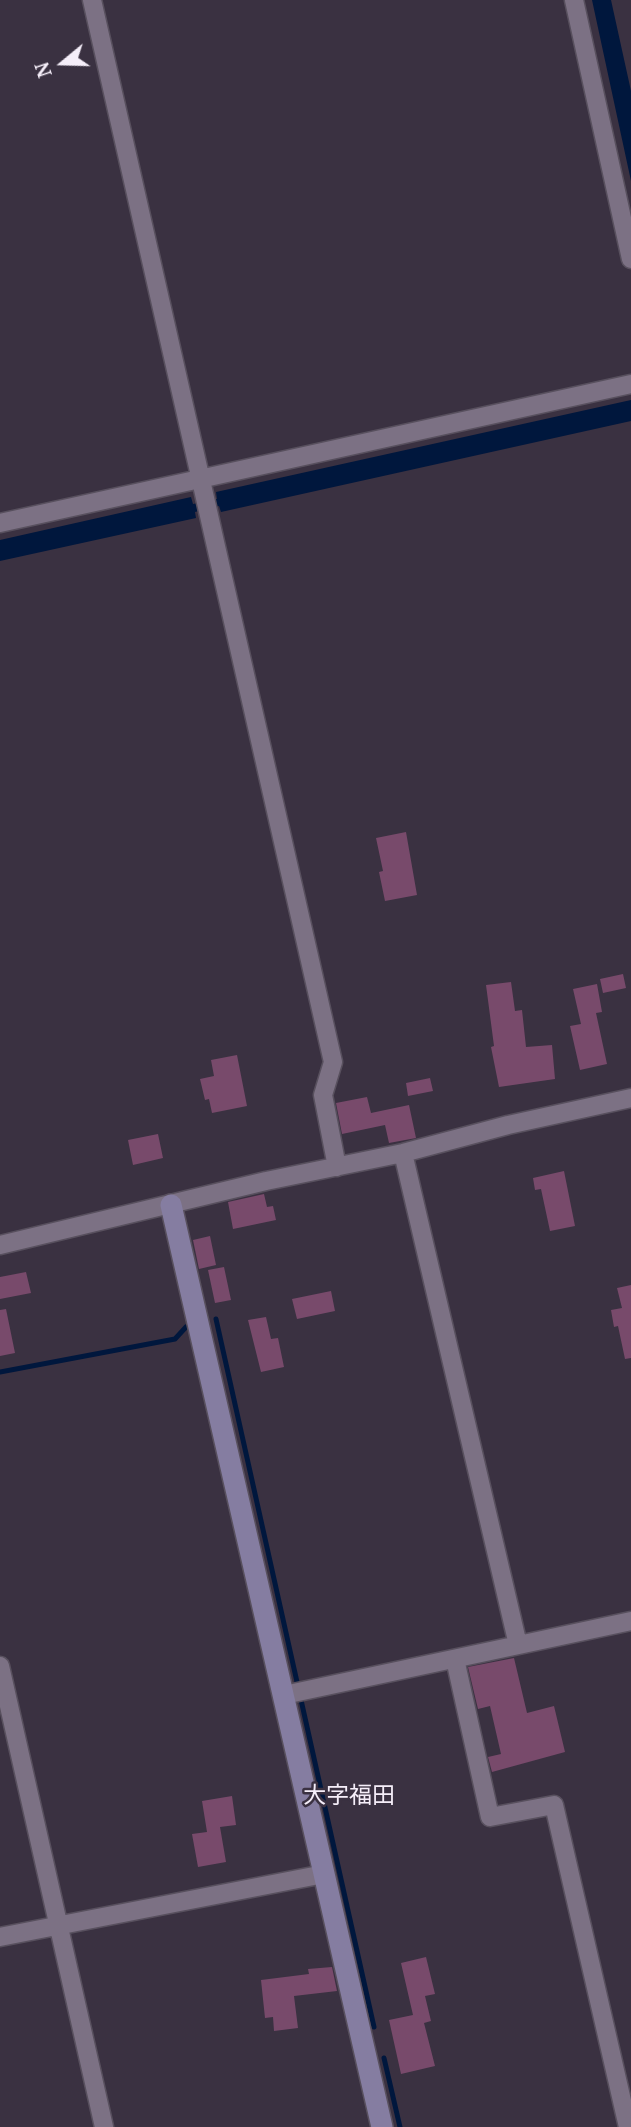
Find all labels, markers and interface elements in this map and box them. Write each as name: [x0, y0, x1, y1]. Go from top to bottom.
north arrow: [28, 28, 98, 98]
text: N: [28, 59, 58, 81]
district label: 大字福田: [303, 1782, 395, 1810]

